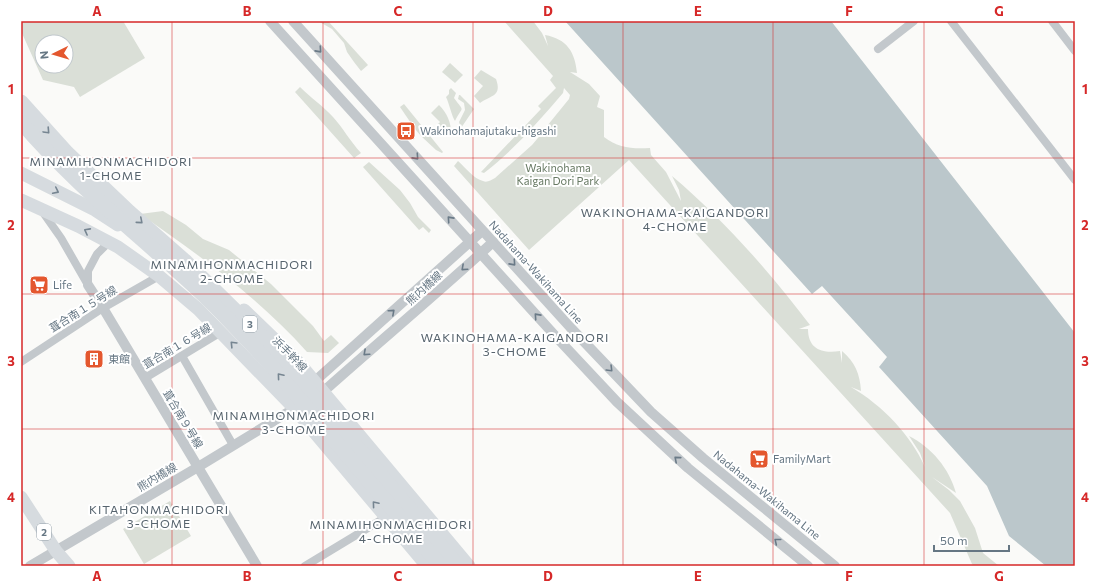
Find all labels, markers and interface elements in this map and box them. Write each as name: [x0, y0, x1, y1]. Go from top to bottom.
text: A: [92, 3, 102, 19]
text: B: [243, 3, 252, 19]
text: C: [394, 3, 403, 19]
text: D: [543, 3, 553, 19]
text: E: [694, 3, 702, 19]
text: F: [845, 3, 853, 19]
text: G: [994, 3, 1004, 19]
north arrow: [34, 34, 74, 74]
one-way arrow: [315, 45, 322, 53]
text: N: [37, 50, 50, 60]
text: 1: [8, 81, 14, 97]
text: 1: [1082, 81, 1088, 97]
bus stop icon: Wakinohamajutaku-higashi: [395, 120, 417, 142]
place label: Wakinohamajutaku-higashi: [420, 124, 557, 137]
one-way arrow: [42, 126, 50, 134]
one-way arrow: [411, 152, 418, 160]
district label: MINAMIHONMACHIDORI 1-CHOME: [30, 154, 192, 182]
park label: Wakinohama Kaigan Dori Park: [516, 161, 600, 187]
one-way arrow: [52, 186, 59, 194]
district label: WAKINOHAMA-KAIGANDORI 4-CHOME: [581, 205, 769, 233]
text: 2: [7, 217, 15, 233]
one-way arrow: [135, 217, 143, 224]
one-way arrow: [448, 217, 455, 224]
text: 2: [1081, 217, 1089, 233]
street label: Nadahama-Wakihama Line: [487, 218, 586, 326]
one-way arrow: [84, 228, 91, 235]
district label: MINAMIHONMACHIDORI 2-CHOME: [151, 257, 313, 285]
one-way arrow: [508, 259, 515, 266]
one-way arrow: [461, 264, 469, 271]
street label: 熊内橋線: [403, 268, 444, 307]
supermarket icon: Life: [28, 274, 50, 296]
place label: Life: [53, 278, 72, 291]
street label: 葺合南１５号線: [47, 283, 119, 334]
one-way arrow: [387, 310, 394, 317]
one-way arrow: [535, 313, 542, 321]
road number: 3: [243, 316, 257, 332]
street label: 葺合南１６号線: [140, 320, 213, 371]
district label: WAKINOHAMA-KAIGANDORI 3-CHOME: [421, 330, 609, 358]
street label: 浜手幹線: [270, 333, 310, 374]
one-way arrow: [230, 341, 238, 349]
building icon: 東館: [83, 348, 105, 370]
one-way arrow: [363, 349, 371, 356]
place label: 東館: [108, 352, 130, 365]
text: 3: [7, 353, 15, 369]
text: 3: [1081, 353, 1089, 369]
one-way arrow: [605, 364, 613, 372]
one-way arrow: [277, 373, 284, 381]
street label: 葺合南９号線: [161, 387, 206, 450]
district label: MINAMIHONMACHIDORI 3-CHOME: [213, 408, 375, 436]
street label: Nadahama-Wakihama Line: [711, 448, 823, 542]
supermarket icon: FamilyMart: [748, 448, 770, 470]
place label: FamilyMart: [773, 452, 831, 465]
one-way arrow: [675, 456, 682, 463]
street label: 熊内橋線: [135, 460, 179, 493]
text: 4: [7, 489, 15, 505]
text: 4: [1081, 489, 1089, 505]
one-way arrow: [372, 501, 379, 509]
district label: KITAHONMACHIDORI 3-CHOME: [89, 502, 229, 530]
district label: MINAMIHONMACHIDORI 4-CHOME: [310, 517, 472, 545]
road number: 2: [37, 524, 51, 540]
scale bar: [934, 527, 1009, 553]
text: 50 m: [940, 533, 968, 547]
one-way arrow: [775, 539, 782, 546]
text: A: [92, 568, 102, 584]
text: B: [243, 568, 252, 584]
text: C: [394, 568, 403, 584]
text: D: [543, 568, 553, 584]
text: E: [694, 568, 702, 584]
text: F: [845, 568, 853, 584]
text: G: [994, 568, 1004, 584]

